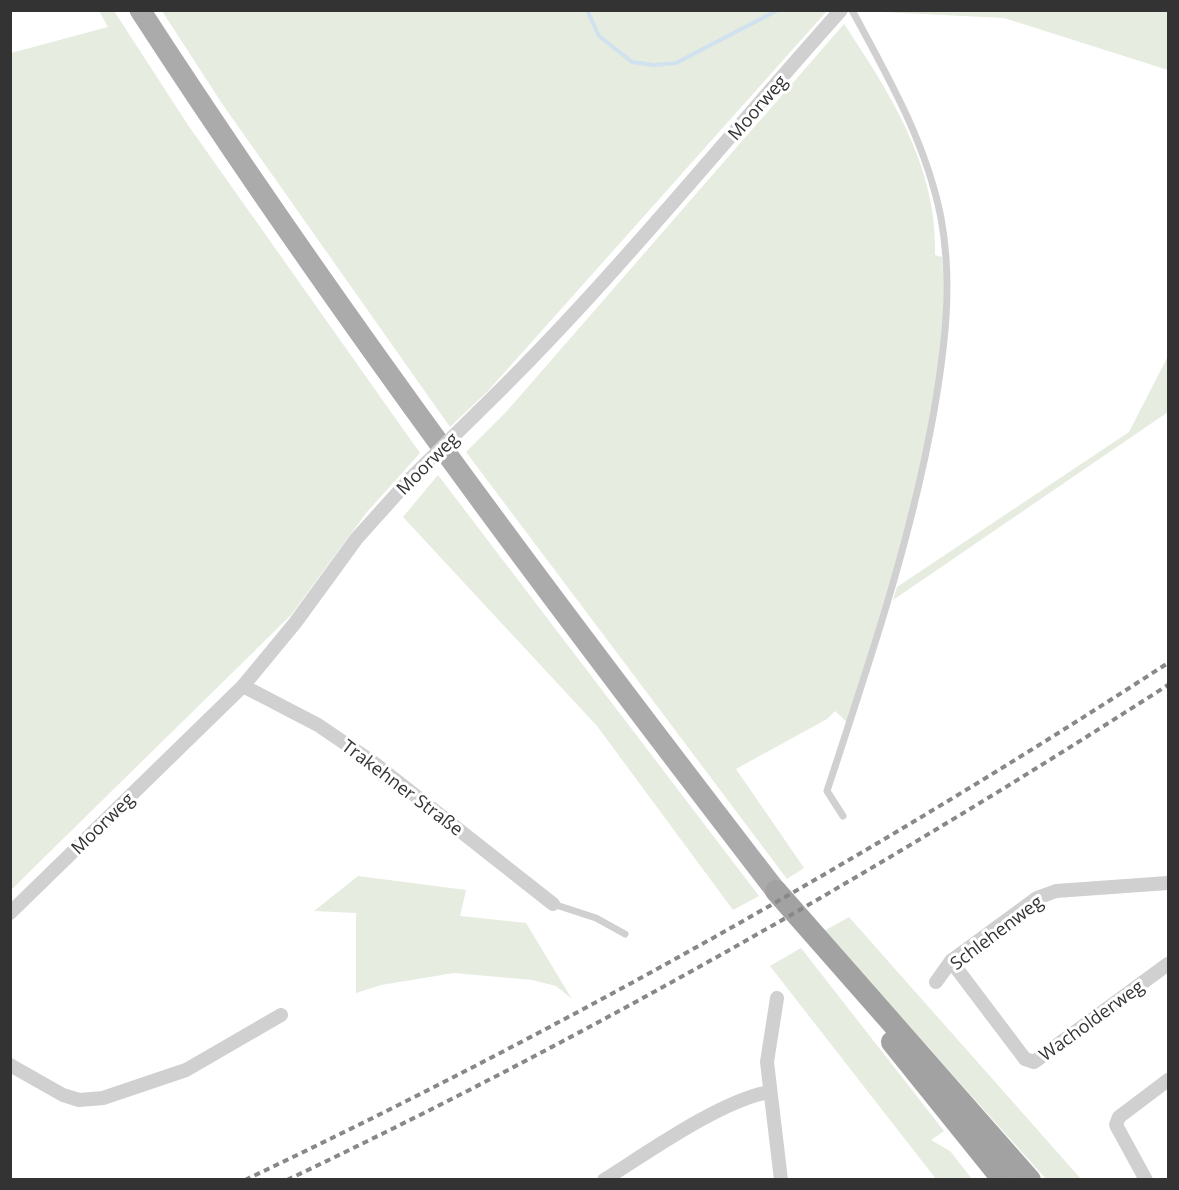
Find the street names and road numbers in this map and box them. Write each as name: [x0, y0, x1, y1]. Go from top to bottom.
street label: Moorweg: [722, 69, 792, 145]
street label: Moorweg: [391, 426, 464, 499]
street label: Trakehner Straße: [337, 733, 469, 841]
street label: Moorweg: [65, 787, 139, 859]
street label: Schlehenweg: [945, 889, 1047, 975]
street label: Wacholderweg: [1034, 974, 1148, 1066]

